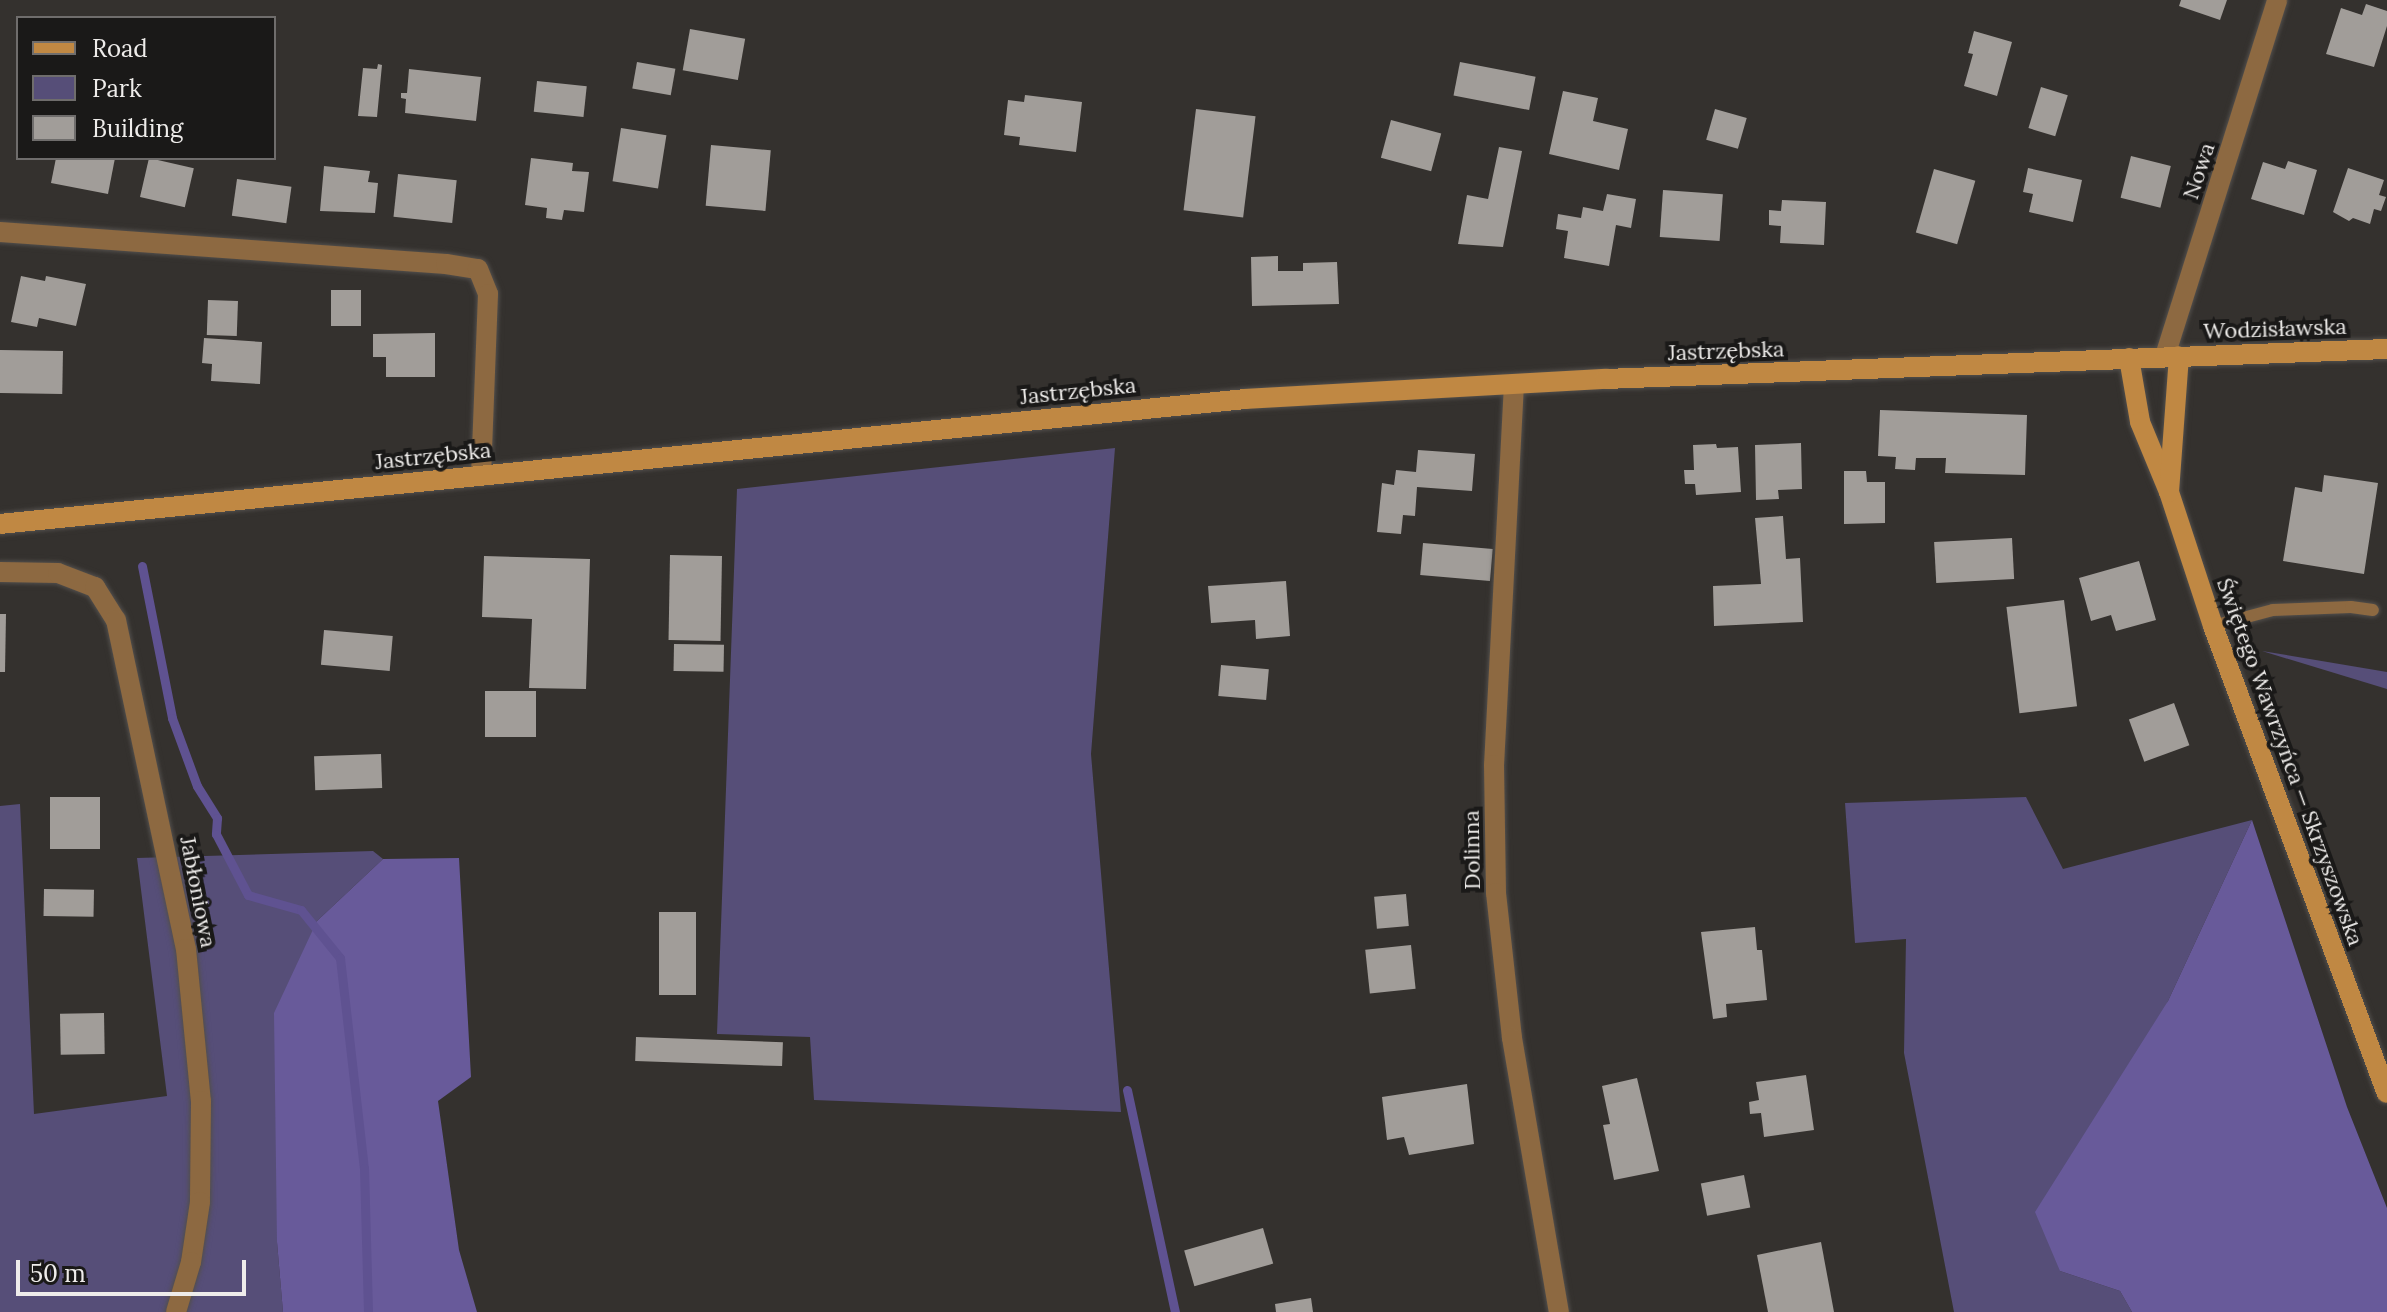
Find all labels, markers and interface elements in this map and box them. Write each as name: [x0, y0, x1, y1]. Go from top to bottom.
legend: [16, 16, 276, 160]
text: Road: [92, 33, 148, 64]
text: Park: [92, 73, 142, 104]
text: Building: [92, 113, 183, 144]
street label: Nowa: [2177, 139, 2221, 203]
street label: Wodzisławska: [2203, 313, 2347, 345]
street label: Jastrzębska: [1667, 336, 1785, 366]
street label: Jastrzębska: [1019, 372, 1137, 410]
street label: Jastrzębska: [374, 437, 492, 475]
street label: Świętego Wawrzyńca — Skrzyszowska: [2211, 575, 2369, 949]
street label: Dolinna: [1458, 810, 1486, 890]
street label: Jabłoniowa: [174, 834, 222, 950]
scale bar: [20, 1244, 250, 1294]
text: 50 m: [30, 1258, 86, 1289]

